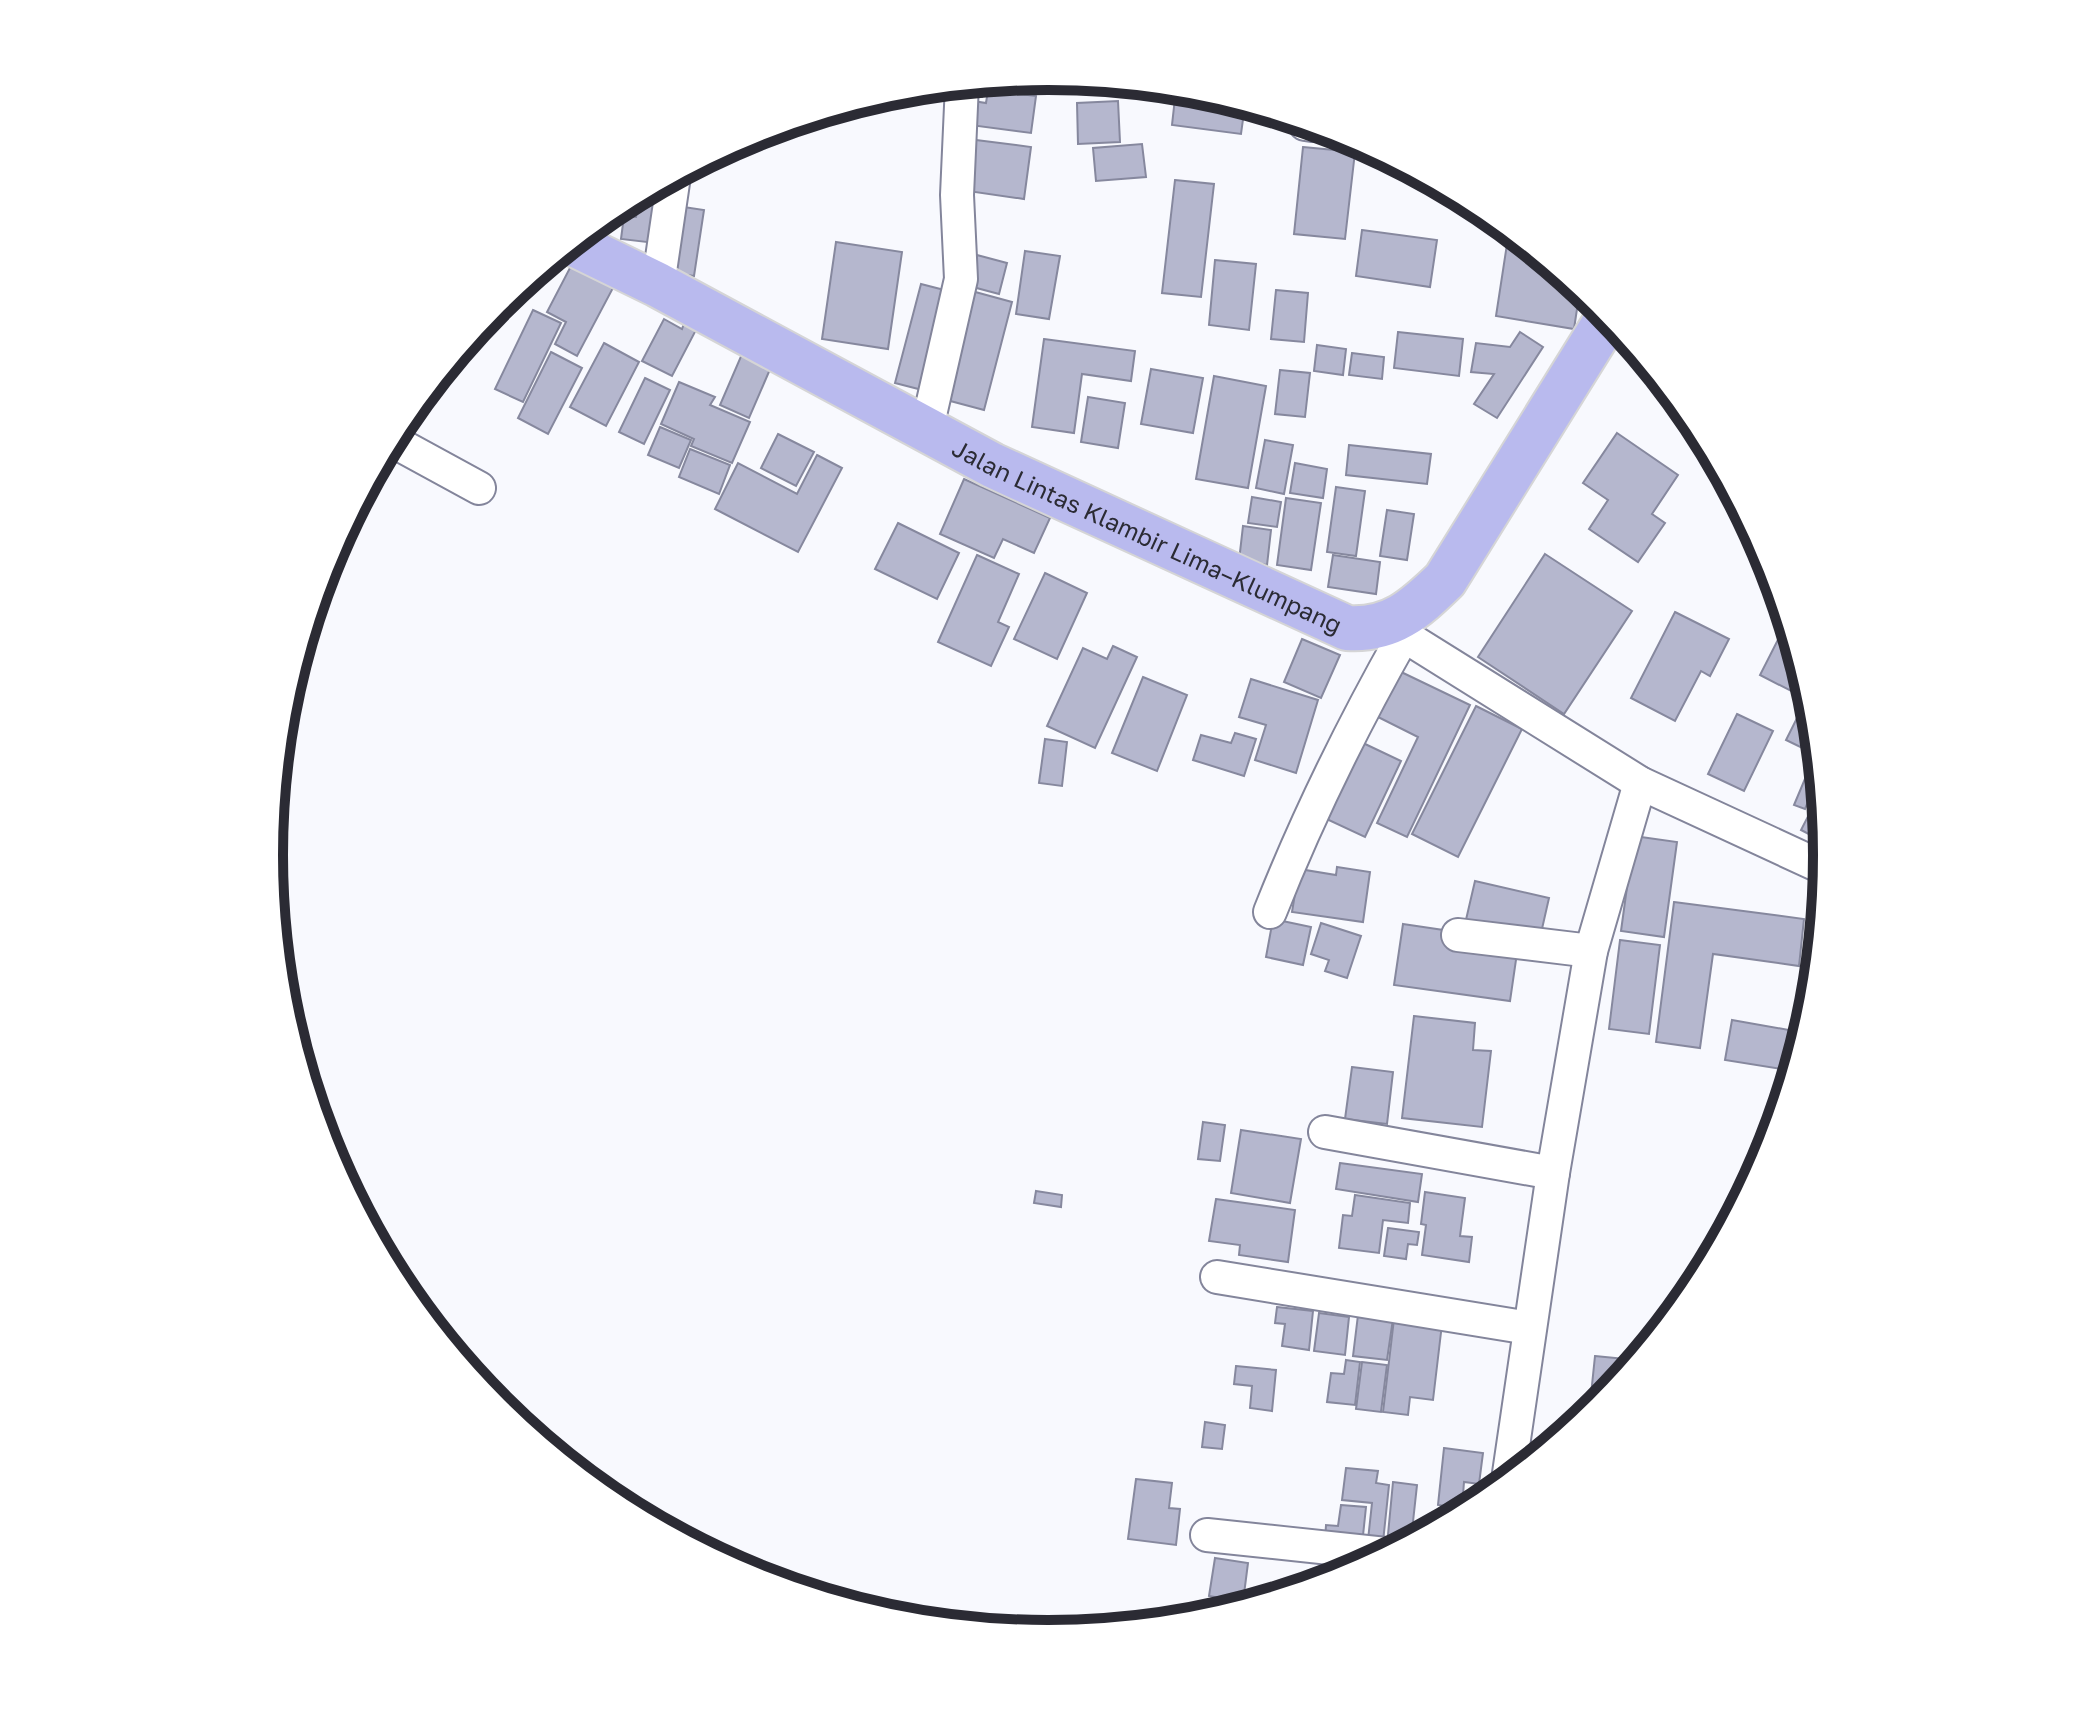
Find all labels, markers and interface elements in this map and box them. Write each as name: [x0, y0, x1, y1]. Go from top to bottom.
street label: Jalan Lintas Klambir Lima–Klumpang: [948, 432, 1347, 638]

